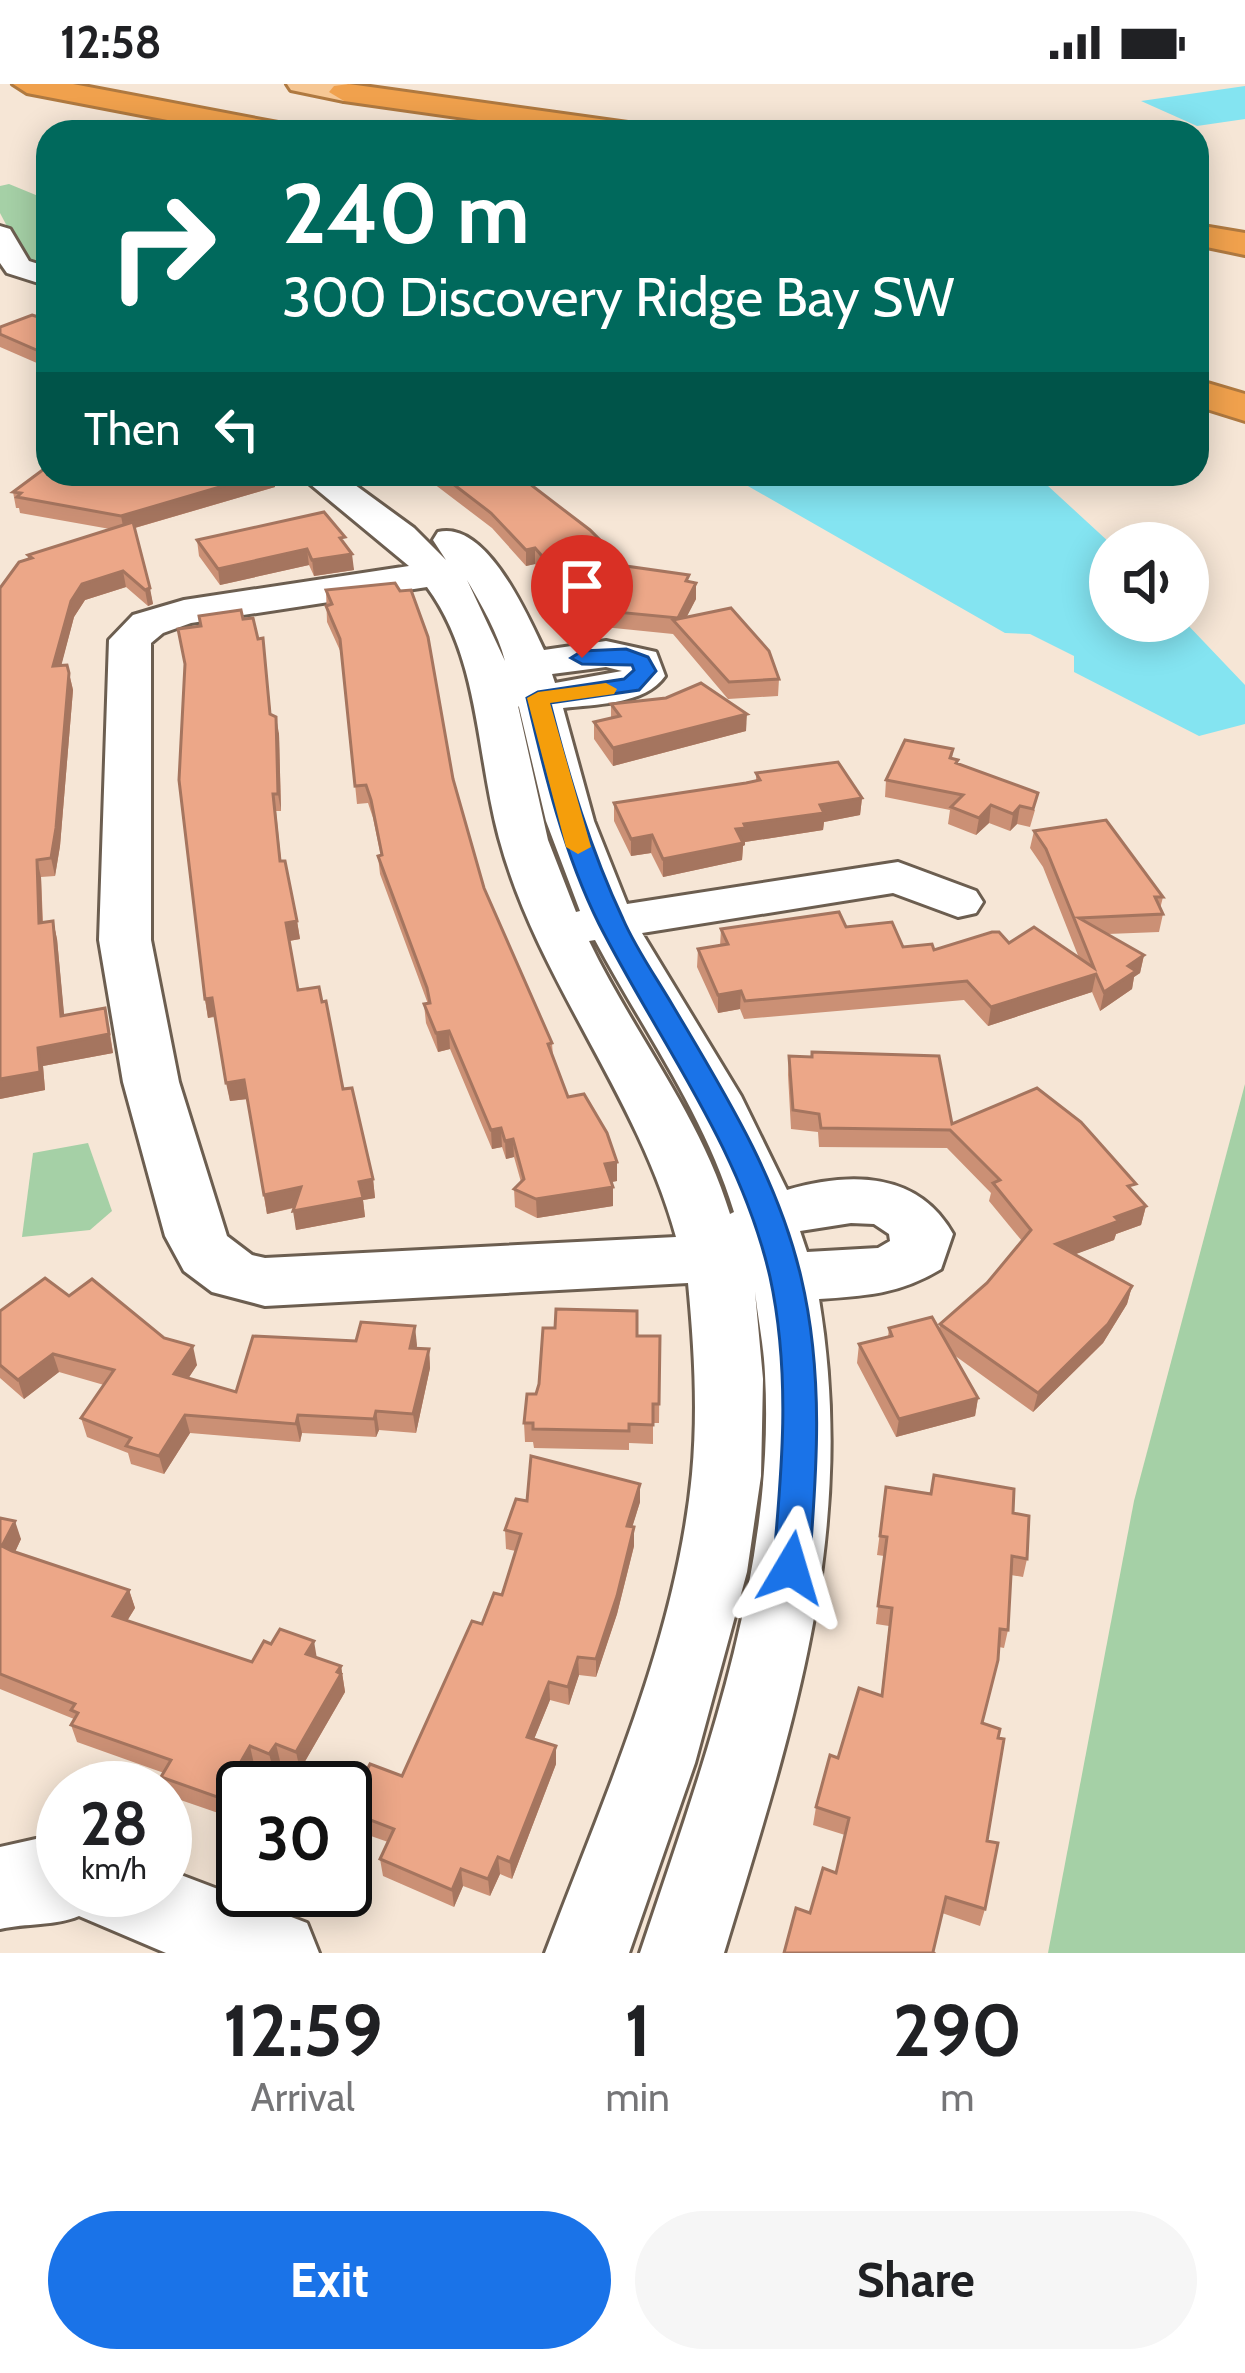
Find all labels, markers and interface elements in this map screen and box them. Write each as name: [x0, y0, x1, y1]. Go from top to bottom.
text: 12:58: [60, 15, 162, 69]
text: 240 m: [282, 162, 530, 264]
icon: right: [84, 168, 240, 324]
text: 300 Discovery Ridge Bay SW: [282, 264, 954, 330]
icon: left: [204, 396, 270, 462]
text: Then: [84, 402, 180, 456]
map controls: [1089, 522, 1209, 642]
button: sound: [1089, 522, 1209, 642]
pin: [531, 535, 633, 658]
icon: arrive: [549, 553, 615, 619]
position arrow: [728, 1505, 854, 1631]
speed limit sign: 30: [216, 1761, 372, 1917]
text: 28: [80, 1787, 148, 1860]
text: km/h: [81, 1850, 147, 1887]
text: 12:59: [223, 1987, 383, 2074]
text: 1: [624, 1987, 651, 2074]
text: 290: [893, 1987, 1022, 2074]
text: Arrival: [251, 2073, 355, 2121]
text: min: [606, 2073, 670, 2121]
text: m: [940, 2073, 974, 2121]
button: Exit: [48, 2211, 611, 2349]
button: Share: [635, 2211, 1197, 2349]

